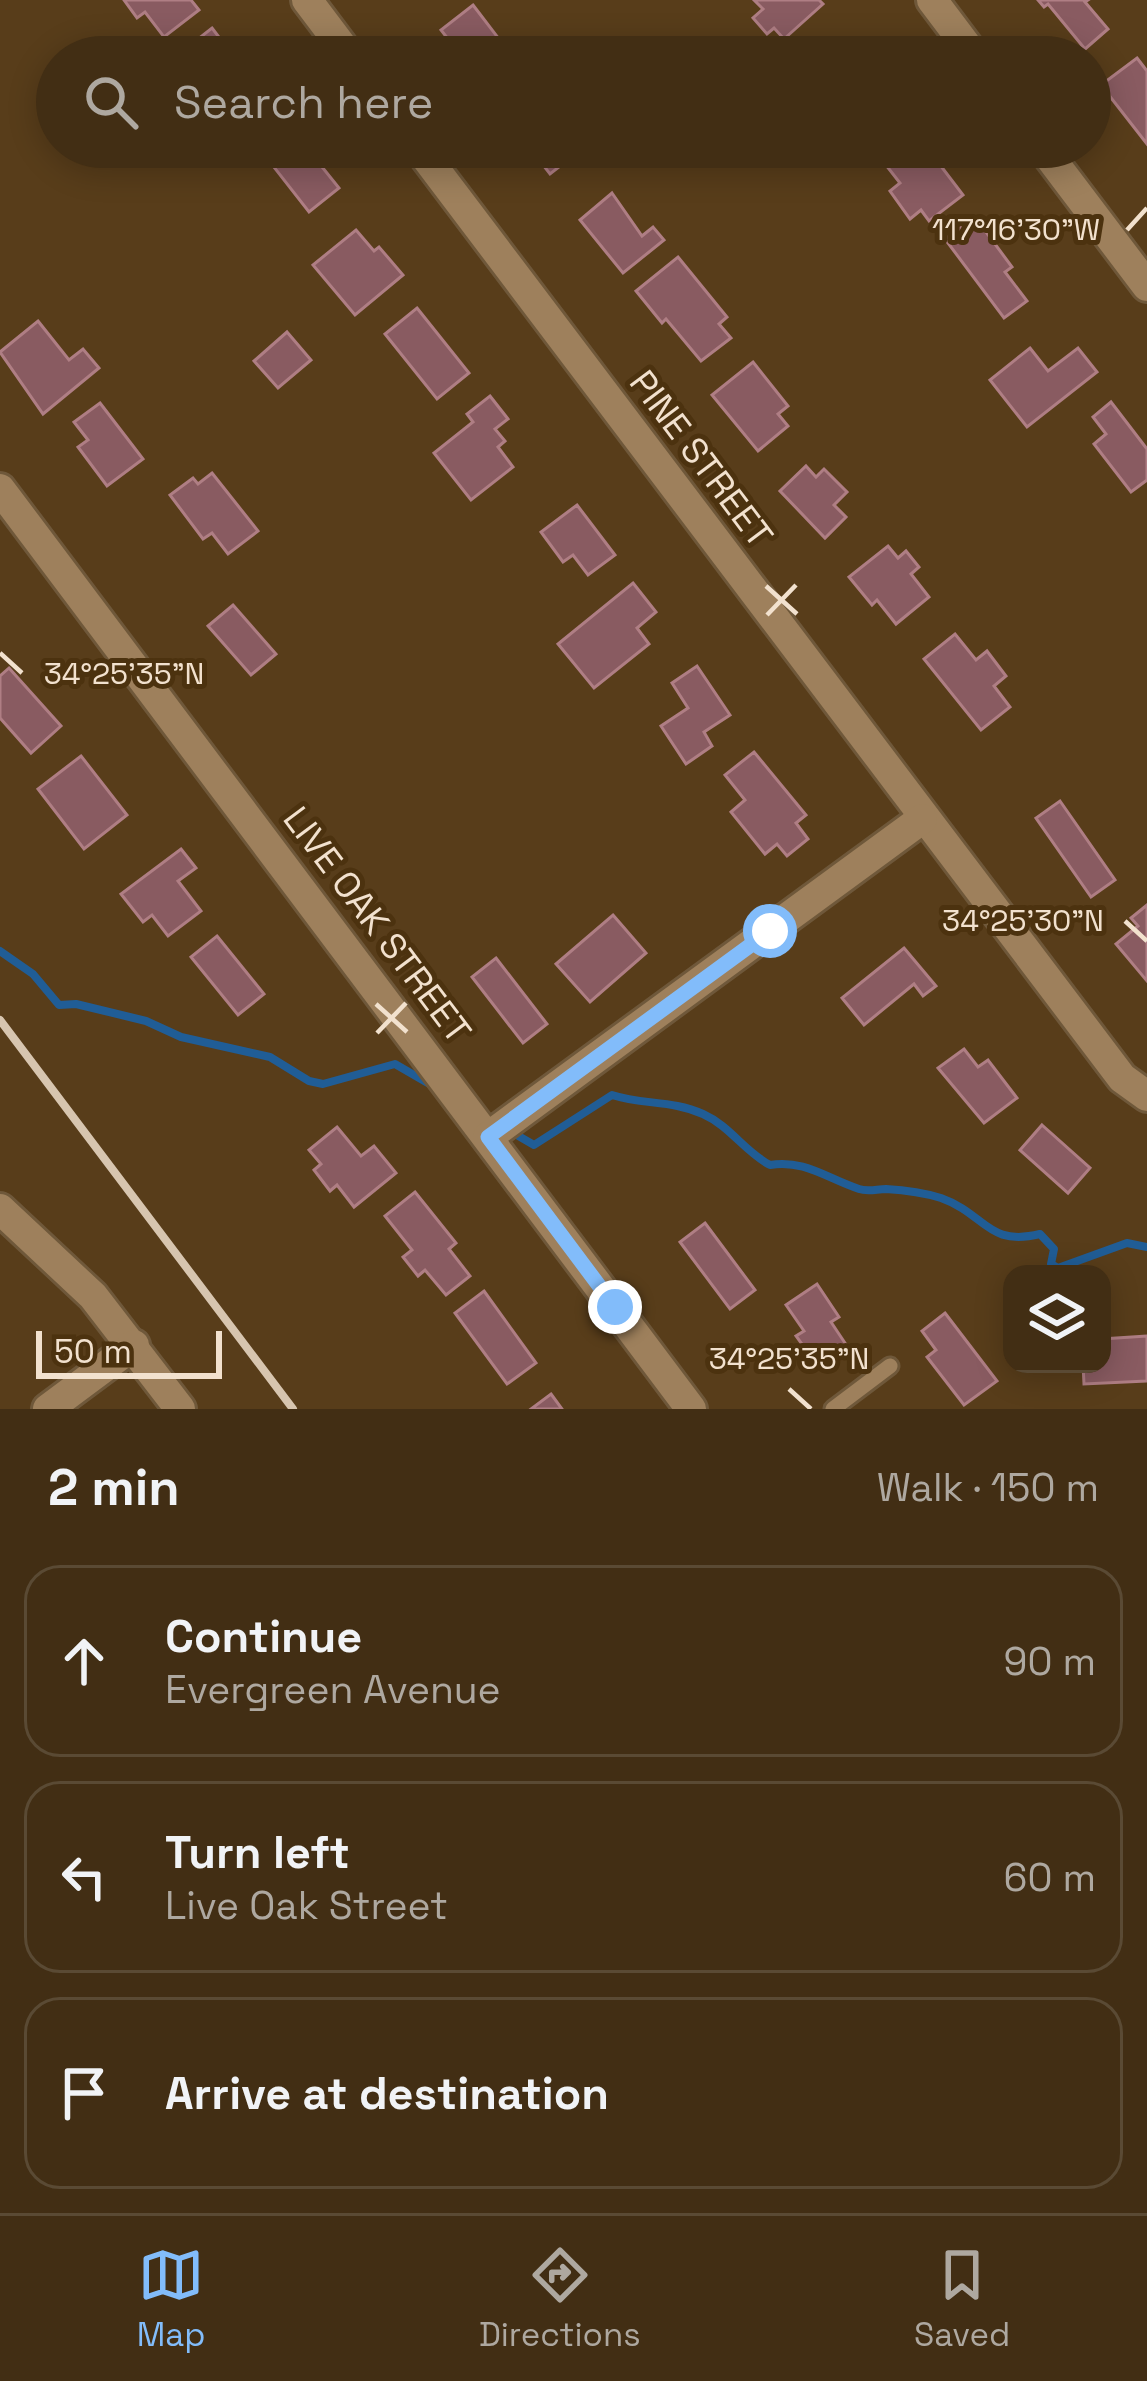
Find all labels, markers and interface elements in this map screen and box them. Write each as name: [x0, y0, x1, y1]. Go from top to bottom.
search box: [36, 36, 1111, 168]
icon: search: [78, 69, 144, 135]
text: Search here: [174, 74, 433, 131]
text: 117°16'30"W: [932, 210, 1100, 249]
street label: PINE STREET: [619, 361, 783, 557]
text: 34°25'35"N: [44, 654, 204, 693]
street label: LIVE OAK STREET: [273, 798, 481, 1052]
text: 34°25'30"N: [942, 901, 1104, 940]
route start: [743, 904, 797, 958]
map controls: [1003, 1265, 1111, 1373]
button: layers: [1003, 1265, 1111, 1373]
route end: [588, 1280, 642, 1334]
scale bar: [36, 1325, 222, 1378]
text: 50 m: [54, 1331, 132, 1373]
text: 34°25'35"N: [709, 1339, 869, 1378]
text: 2 min: [48, 1455, 180, 1520]
text: Walk · 150 m: [877, 1463, 1099, 1512]
text: Continue: [165, 1608, 362, 1665]
icon: ahead: [51, 1628, 117, 1694]
text: 90 m: [1004, 1637, 1096, 1686]
text: Evergreen Avenue: [165, 1665, 501, 1714]
text: Turn left: [165, 1824, 350, 1881]
icon: left: [51, 1844, 117, 1910]
text: 60 m: [1004, 1853, 1096, 1902]
text: Live Oak Street: [165, 1881, 448, 1930]
icon: arrive: [51, 2060, 117, 2126]
text: Arrive at destination: [165, 2065, 609, 2122]
tab: Map: [137, 2242, 205, 2356]
tab: Directions: [479, 2242, 641, 2356]
tab: Saved: [914, 2242, 1010, 2356]

